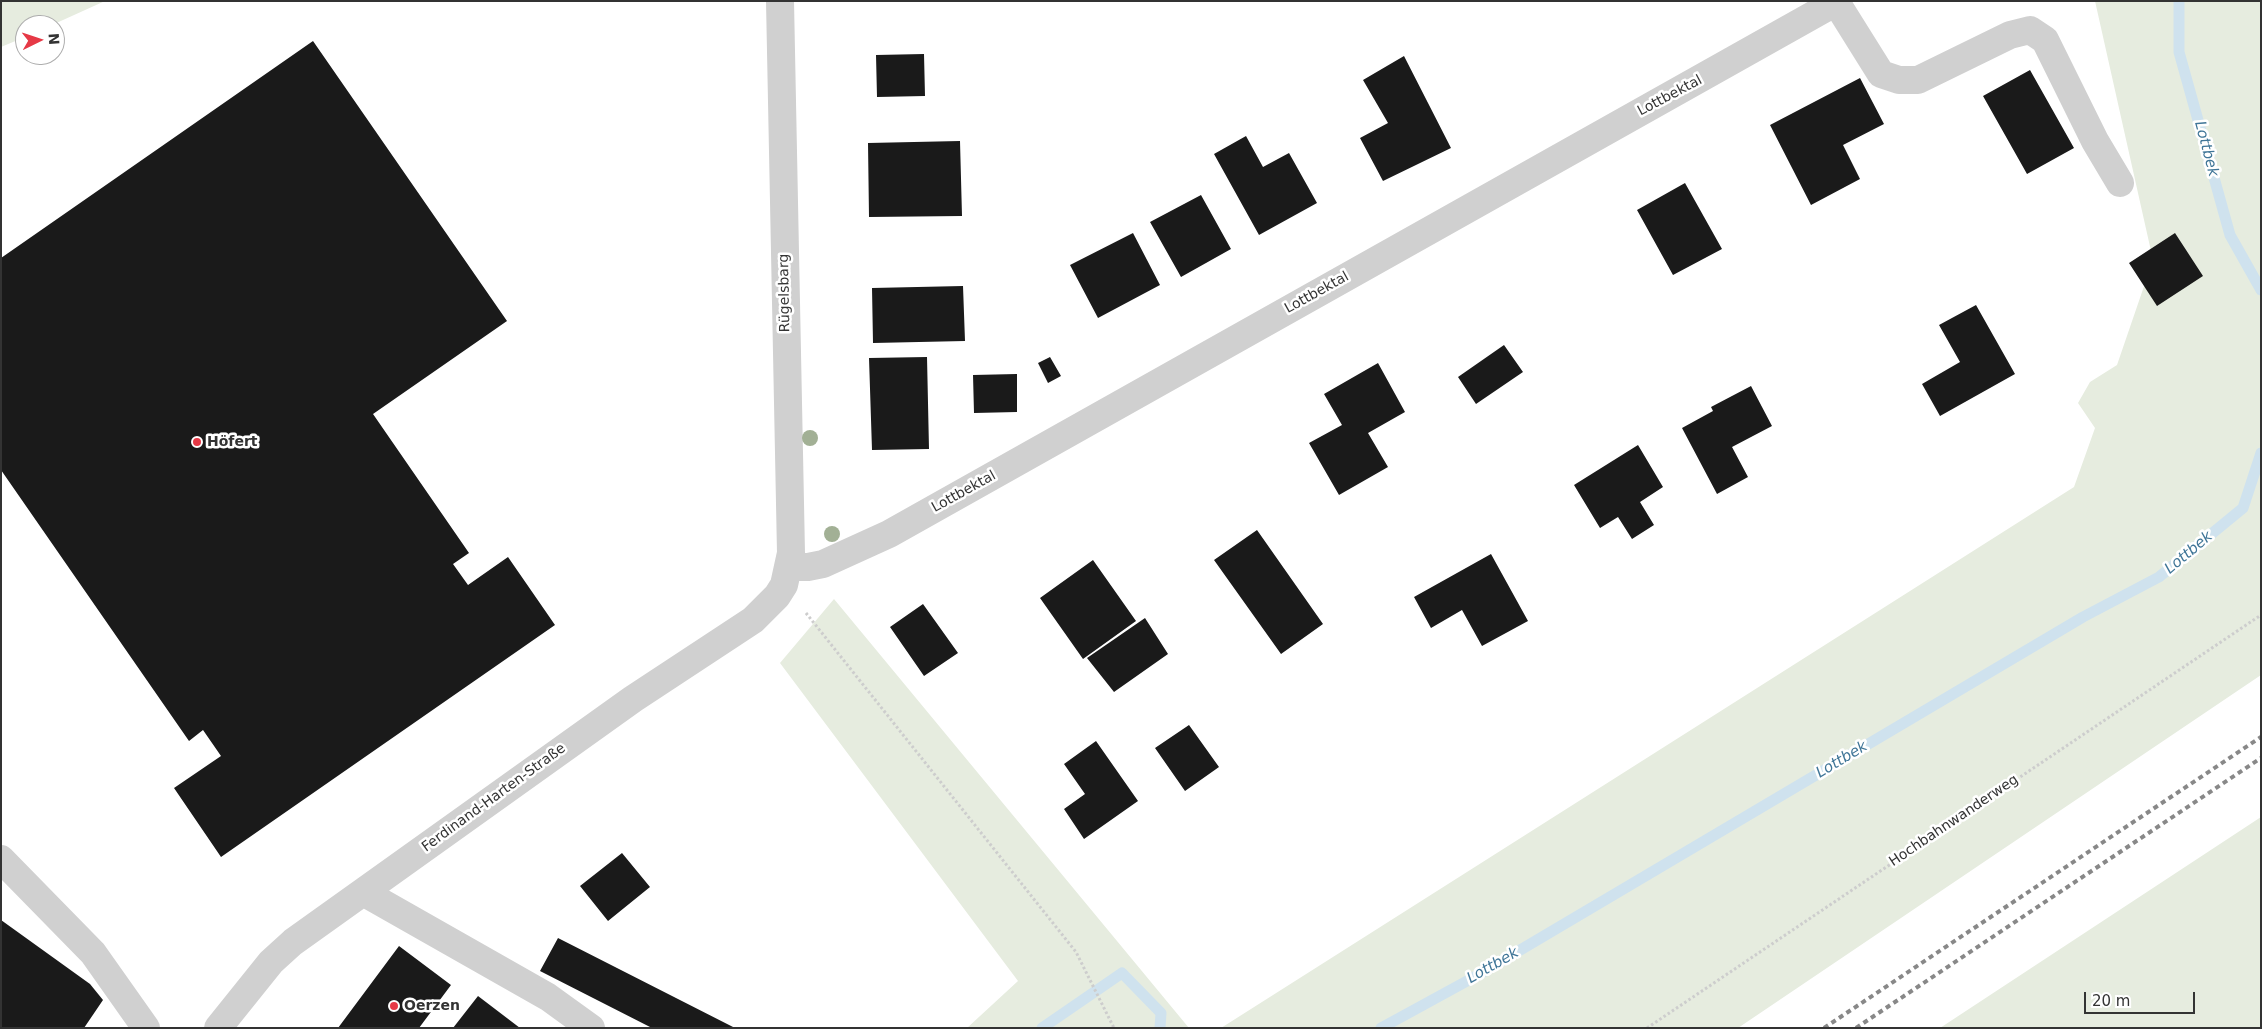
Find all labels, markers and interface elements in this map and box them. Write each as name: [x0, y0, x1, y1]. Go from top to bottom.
north arrow: [15, 15, 65, 65]
text: N: [46, 33, 62, 45]
street label: Lottbektal: [1635, 72, 1705, 120]
water label: Lottbek: [2190, 119, 2222, 179]
street label: Rügelsbarg: [776, 254, 794, 332]
street label: Lottbektal: [1282, 269, 1352, 317]
place label: Höfert: [207, 434, 258, 450]
marker: Höfert: [191, 436, 203, 448]
street label: Lottbektal: [929, 468, 999, 516]
water label: Lottbek: [2161, 528, 2217, 578]
water label: Lottbek: [1813, 738, 1871, 782]
street label: Ferdinand-Harten-Straße: [419, 740, 569, 856]
street label: Hochbahnwanderweg: [1886, 772, 2022, 870]
water label: Lottbek: [1464, 944, 1522, 988]
scale bar: [2087, 982, 2198, 1014]
text: 20 m: [2092, 992, 2130, 1010]
place label: Oerzen: [404, 998, 460, 1014]
marker: Oerzen: [388, 1000, 400, 1012]

